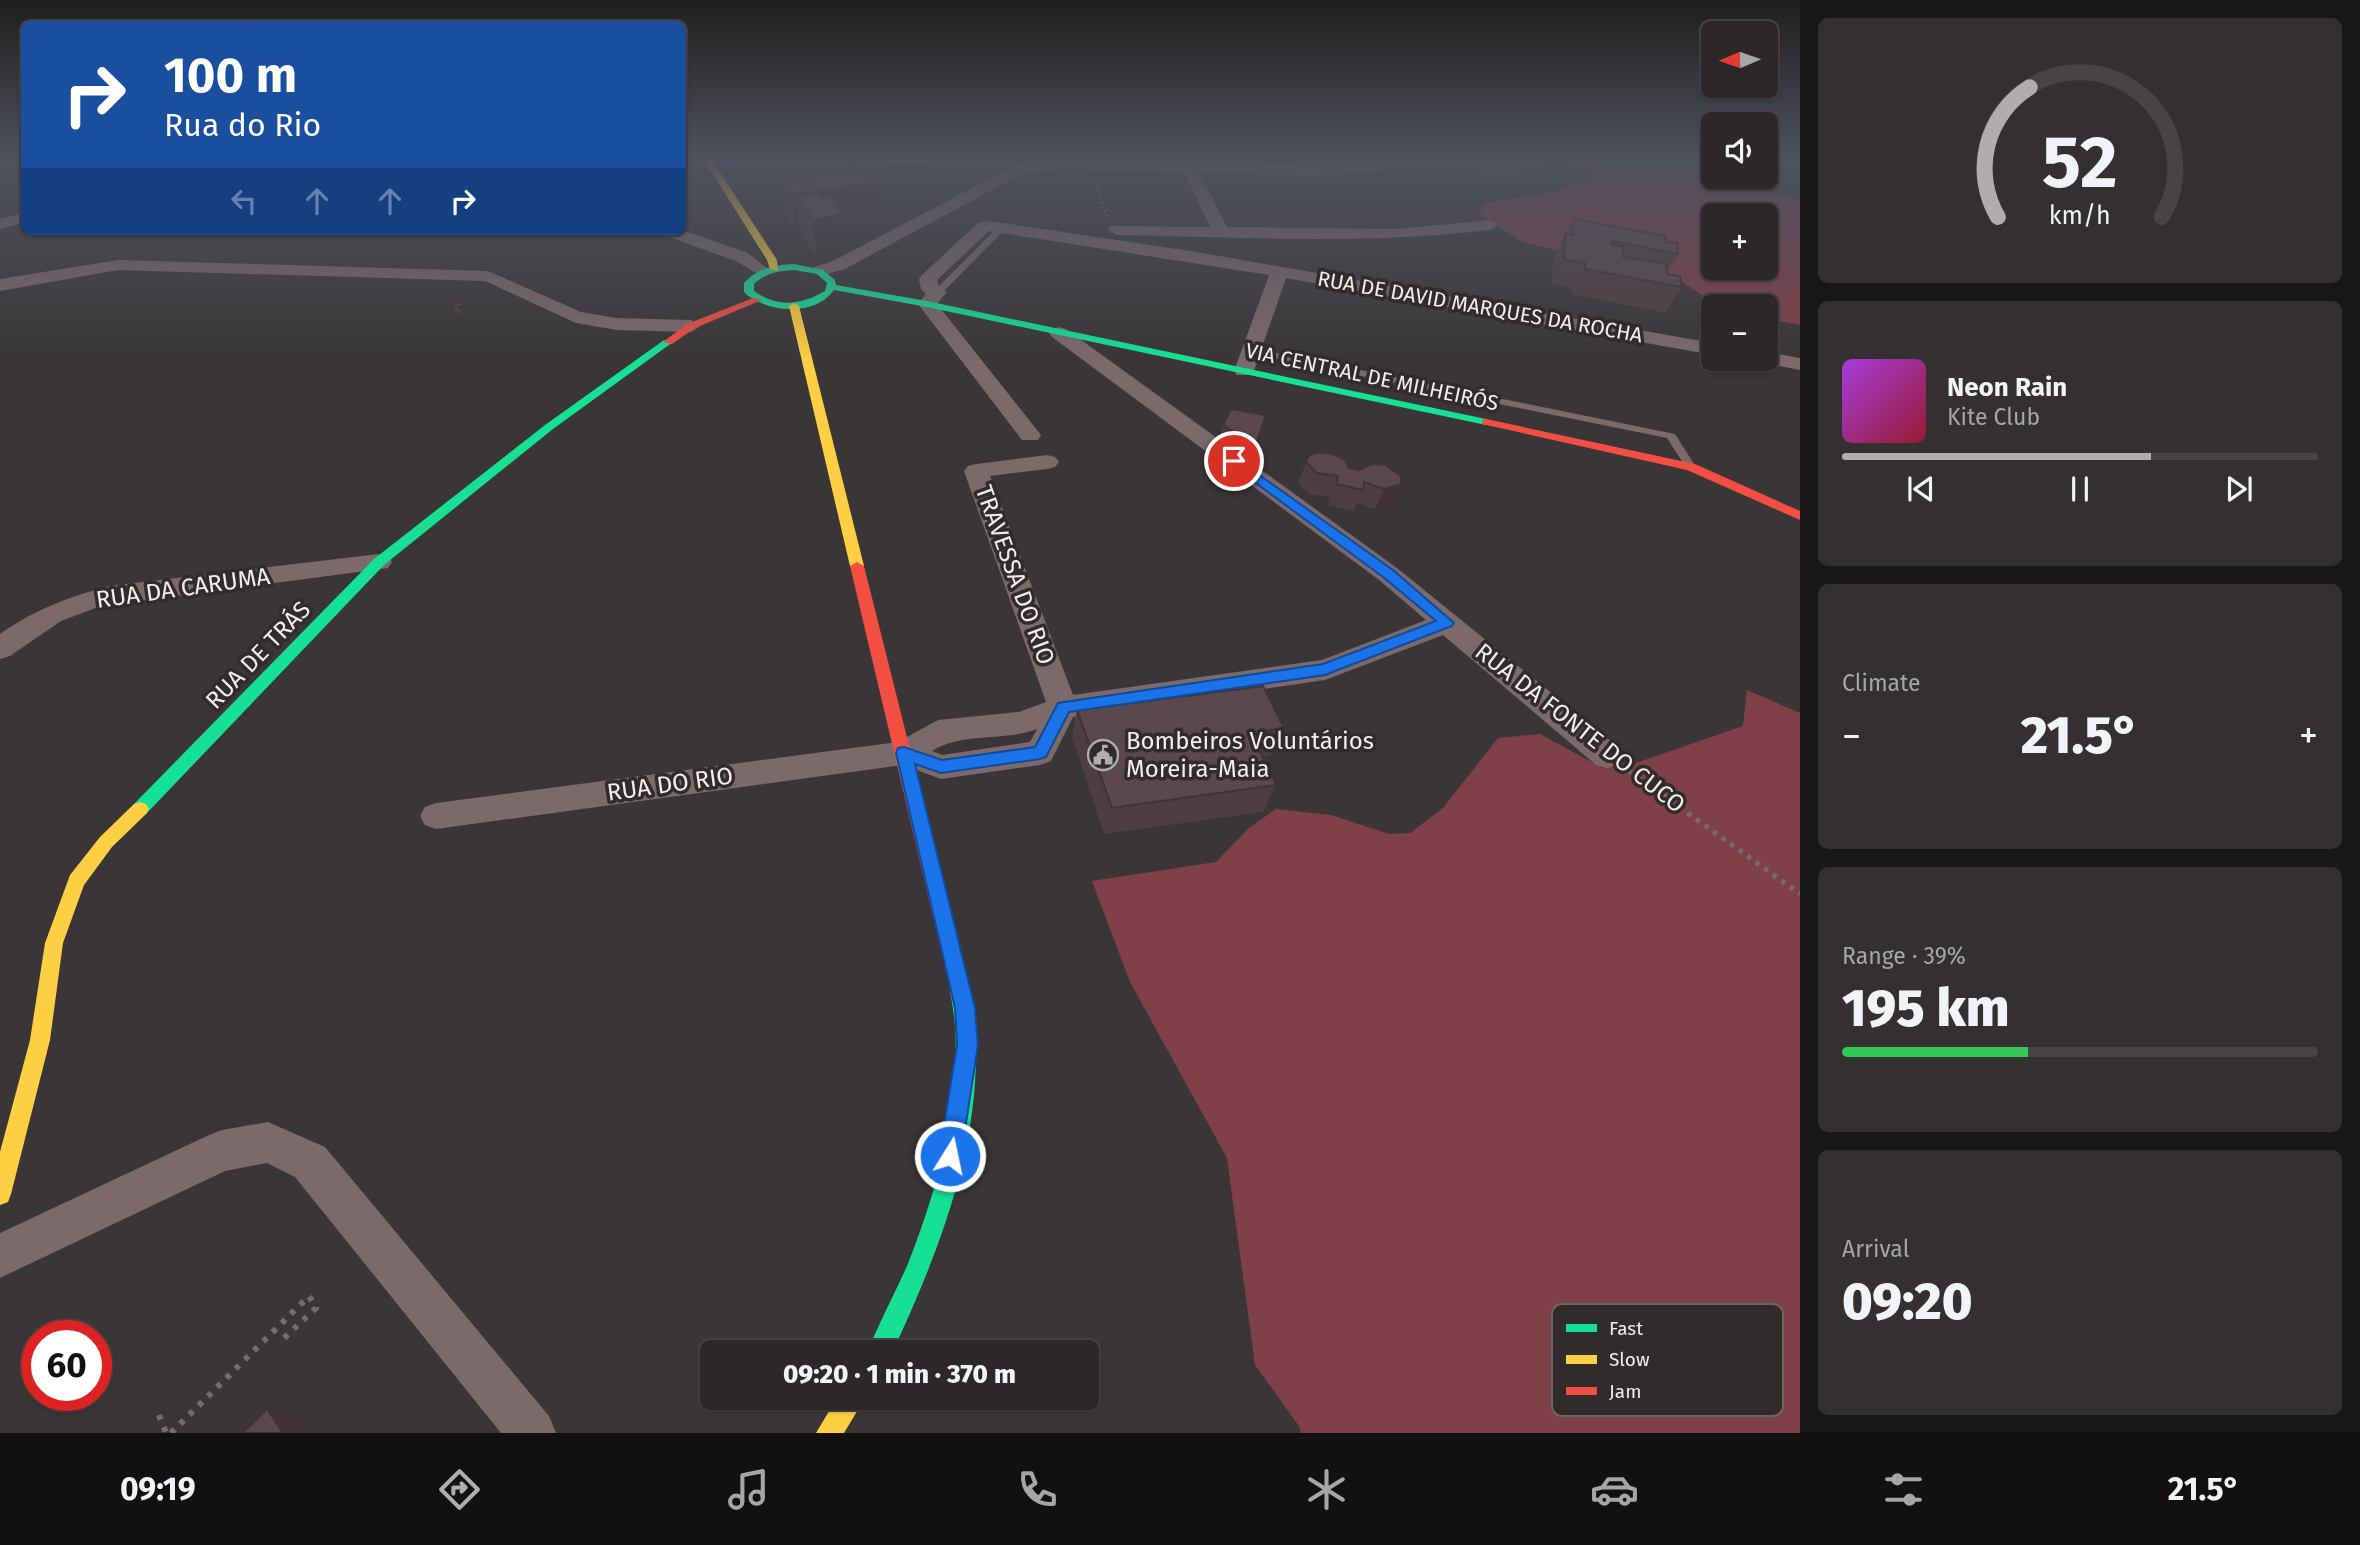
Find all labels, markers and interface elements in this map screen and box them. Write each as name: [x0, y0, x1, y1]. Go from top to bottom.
north arrow: [1701, 21, 1778, 98]
map controls: [1701, 21, 1778, 371]
text: 100 m: [164, 46, 297, 105]
icon: right: [49, 49, 140, 140]
text: Rua do Rio: [164, 106, 321, 144]
button: sound: [1701, 112, 1778, 189]
text: 52: [2042, 119, 2118, 206]
icon: left: [225, 182, 263, 220]
icon: ahead: [298, 182, 336, 220]
icon: ahead: [371, 182, 409, 220]
icon: right: [444, 182, 482, 220]
text: km/h: [2049, 200, 2111, 230]
button: +: [1701, 203, 1778, 280]
street label: RUA DE DAVID MARQUES DA ROCHA: [1315, 266, 1645, 348]
button: −: [1701, 294, 1778, 371]
street label: VIA CENTRAL DE MILHEIRÓS: [1243, 337, 1501, 417]
text: Neon Rain: [1947, 372, 2067, 403]
text: Kite Club: [1947, 403, 2040, 431]
pin: [1204, 431, 1264, 491]
icon: arrive: [1215, 442, 1253, 480]
icon: previous: [1902, 470, 1940, 508]
icon: pause: [2061, 470, 2099, 508]
icon: next: [2220, 470, 2258, 508]
street label: TRAVESSA DO RIO: [970, 482, 1060, 668]
street label: RUA DA CARUMA: [94, 562, 272, 614]
street label: RUA DE TRÁS: [199, 595, 316, 715]
street label: RUA DA FONTE DO CUCO: [1470, 637, 1690, 819]
text: Climate: [1842, 669, 1921, 697]
text: 21.5°: [2021, 704, 2139, 767]
text: −: [1842, 713, 1861, 759]
text: +: [2299, 713, 2318, 759]
place label: Bombeiros Voluntários Moreira-Maia: [1126, 727, 1374, 783]
public building icon: Bombeiros Voluntários Moreira-Maia: [1086, 738, 1120, 772]
street label: RUA DO RIO: [605, 761, 735, 807]
text: Range · 39%: [1842, 942, 1966, 970]
text: 195 km: [1842, 977, 2010, 1040]
position arrow: [913, 1119, 987, 1193]
text: Arrival: [1842, 1235, 1909, 1263]
text: 09:20: [1842, 1270, 1973, 1333]
legend: [1552, 1304, 1783, 1416]
text: Fast: [1609, 1317, 1643, 1340]
speed limit sign: 60: [21, 1320, 112, 1411]
text: Slow: [1609, 1348, 1650, 1371]
text: 09:20 · 1 min · 370 m: [783, 1359, 1016, 1390]
text: Jam: [1609, 1380, 1641, 1403]
icon: directions: [435, 1465, 484, 1514]
icon: music: [724, 1465, 773, 1514]
icon: phone: [1013, 1465, 1062, 1514]
icon: climate: [1302, 1465, 1351, 1514]
icon: car: [1590, 1465, 1639, 1514]
icon: filters: [1879, 1465, 1928, 1514]
text: 09:19: [120, 1470, 196, 1508]
text: 21.5°: [2168, 1470, 2240, 1508]

